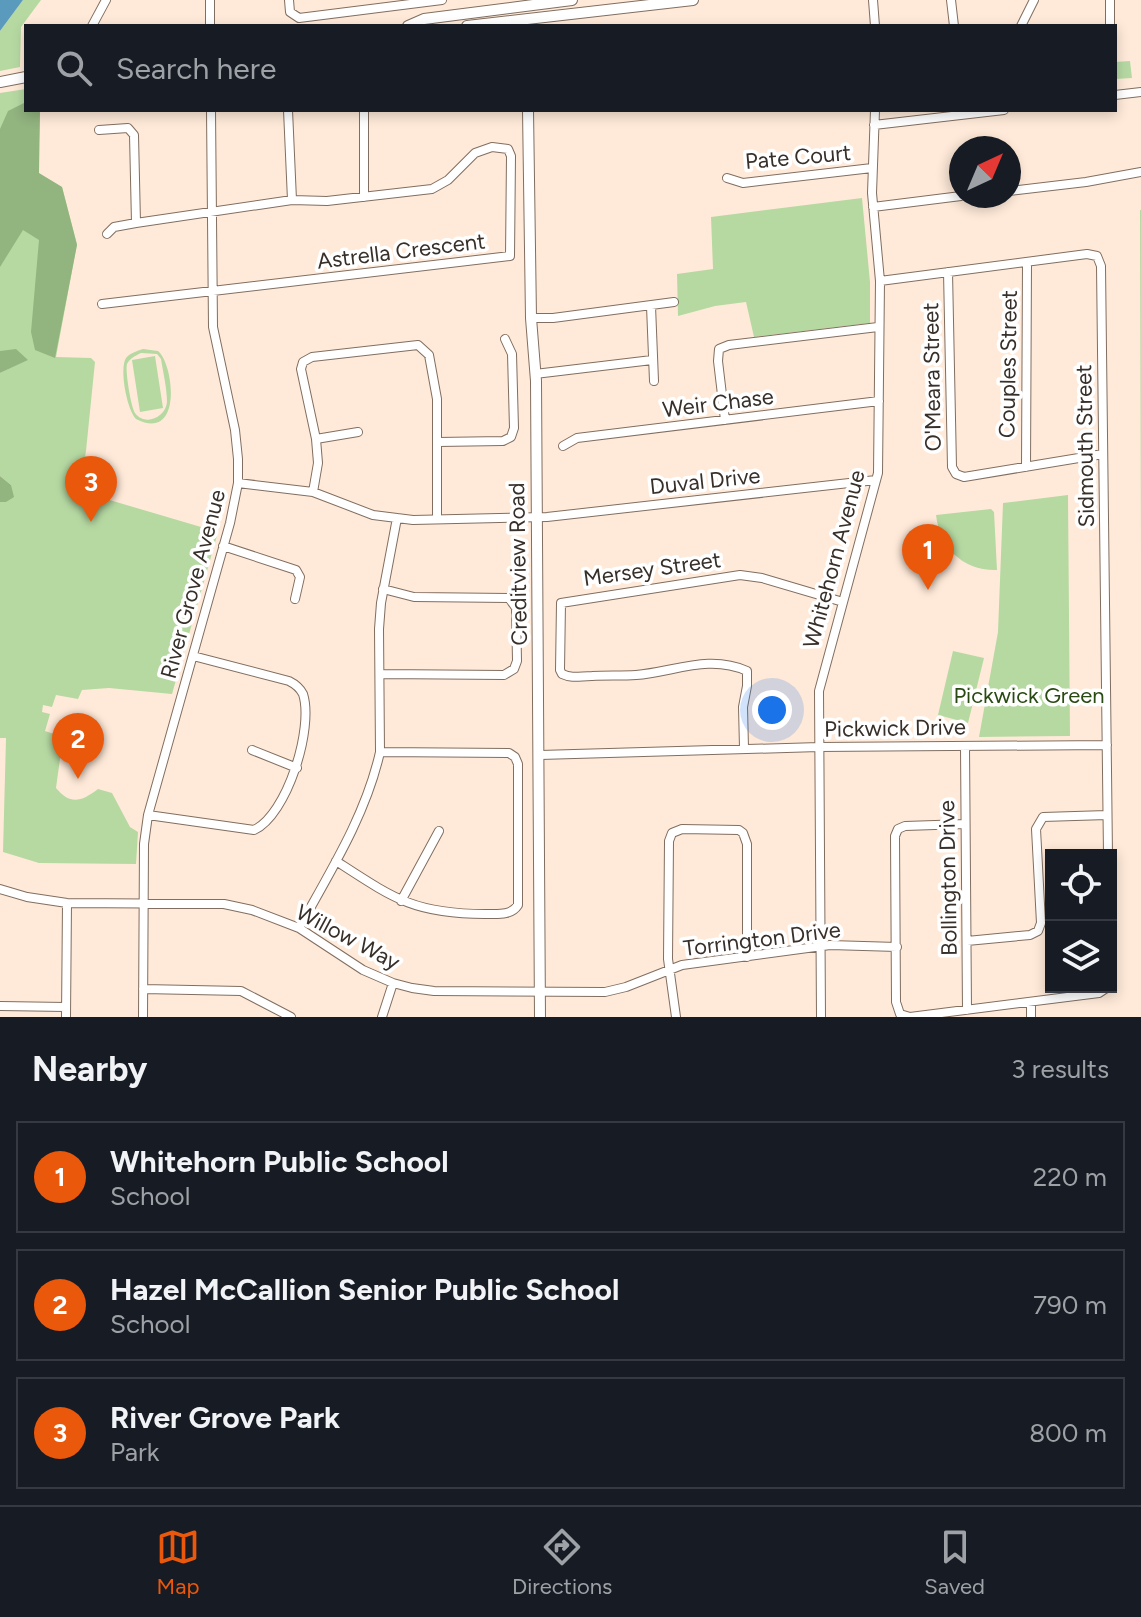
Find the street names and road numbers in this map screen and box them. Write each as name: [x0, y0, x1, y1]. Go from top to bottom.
street label: Pate Court: [744, 139, 852, 175]
street label: Astrella Crescent: [315, 227, 487, 275]
street label: Couples Street: [993, 290, 1023, 438]
street label: O'Meara Street: [917, 302, 947, 452]
street label: Sidmouth Street: [1070, 364, 1100, 528]
street label: Weir Chase: [661, 383, 775, 423]
street label: Duval Drive: [648, 462, 762, 500]
street label: Whitehorn Avenue: [797, 467, 871, 651]
street label: Creditview Road: [503, 482, 533, 646]
street label: River Grove Avenue: [155, 487, 231, 681]
street label: Mersey Street: [581, 546, 723, 592]
street label: Pickwick Drive: [824, 713, 966, 743]
street label: Bollington Drive: [933, 800, 963, 956]
street label: Willow Way: [291, 898, 405, 976]
street label: Torrington Drive: [682, 916, 842, 962]

